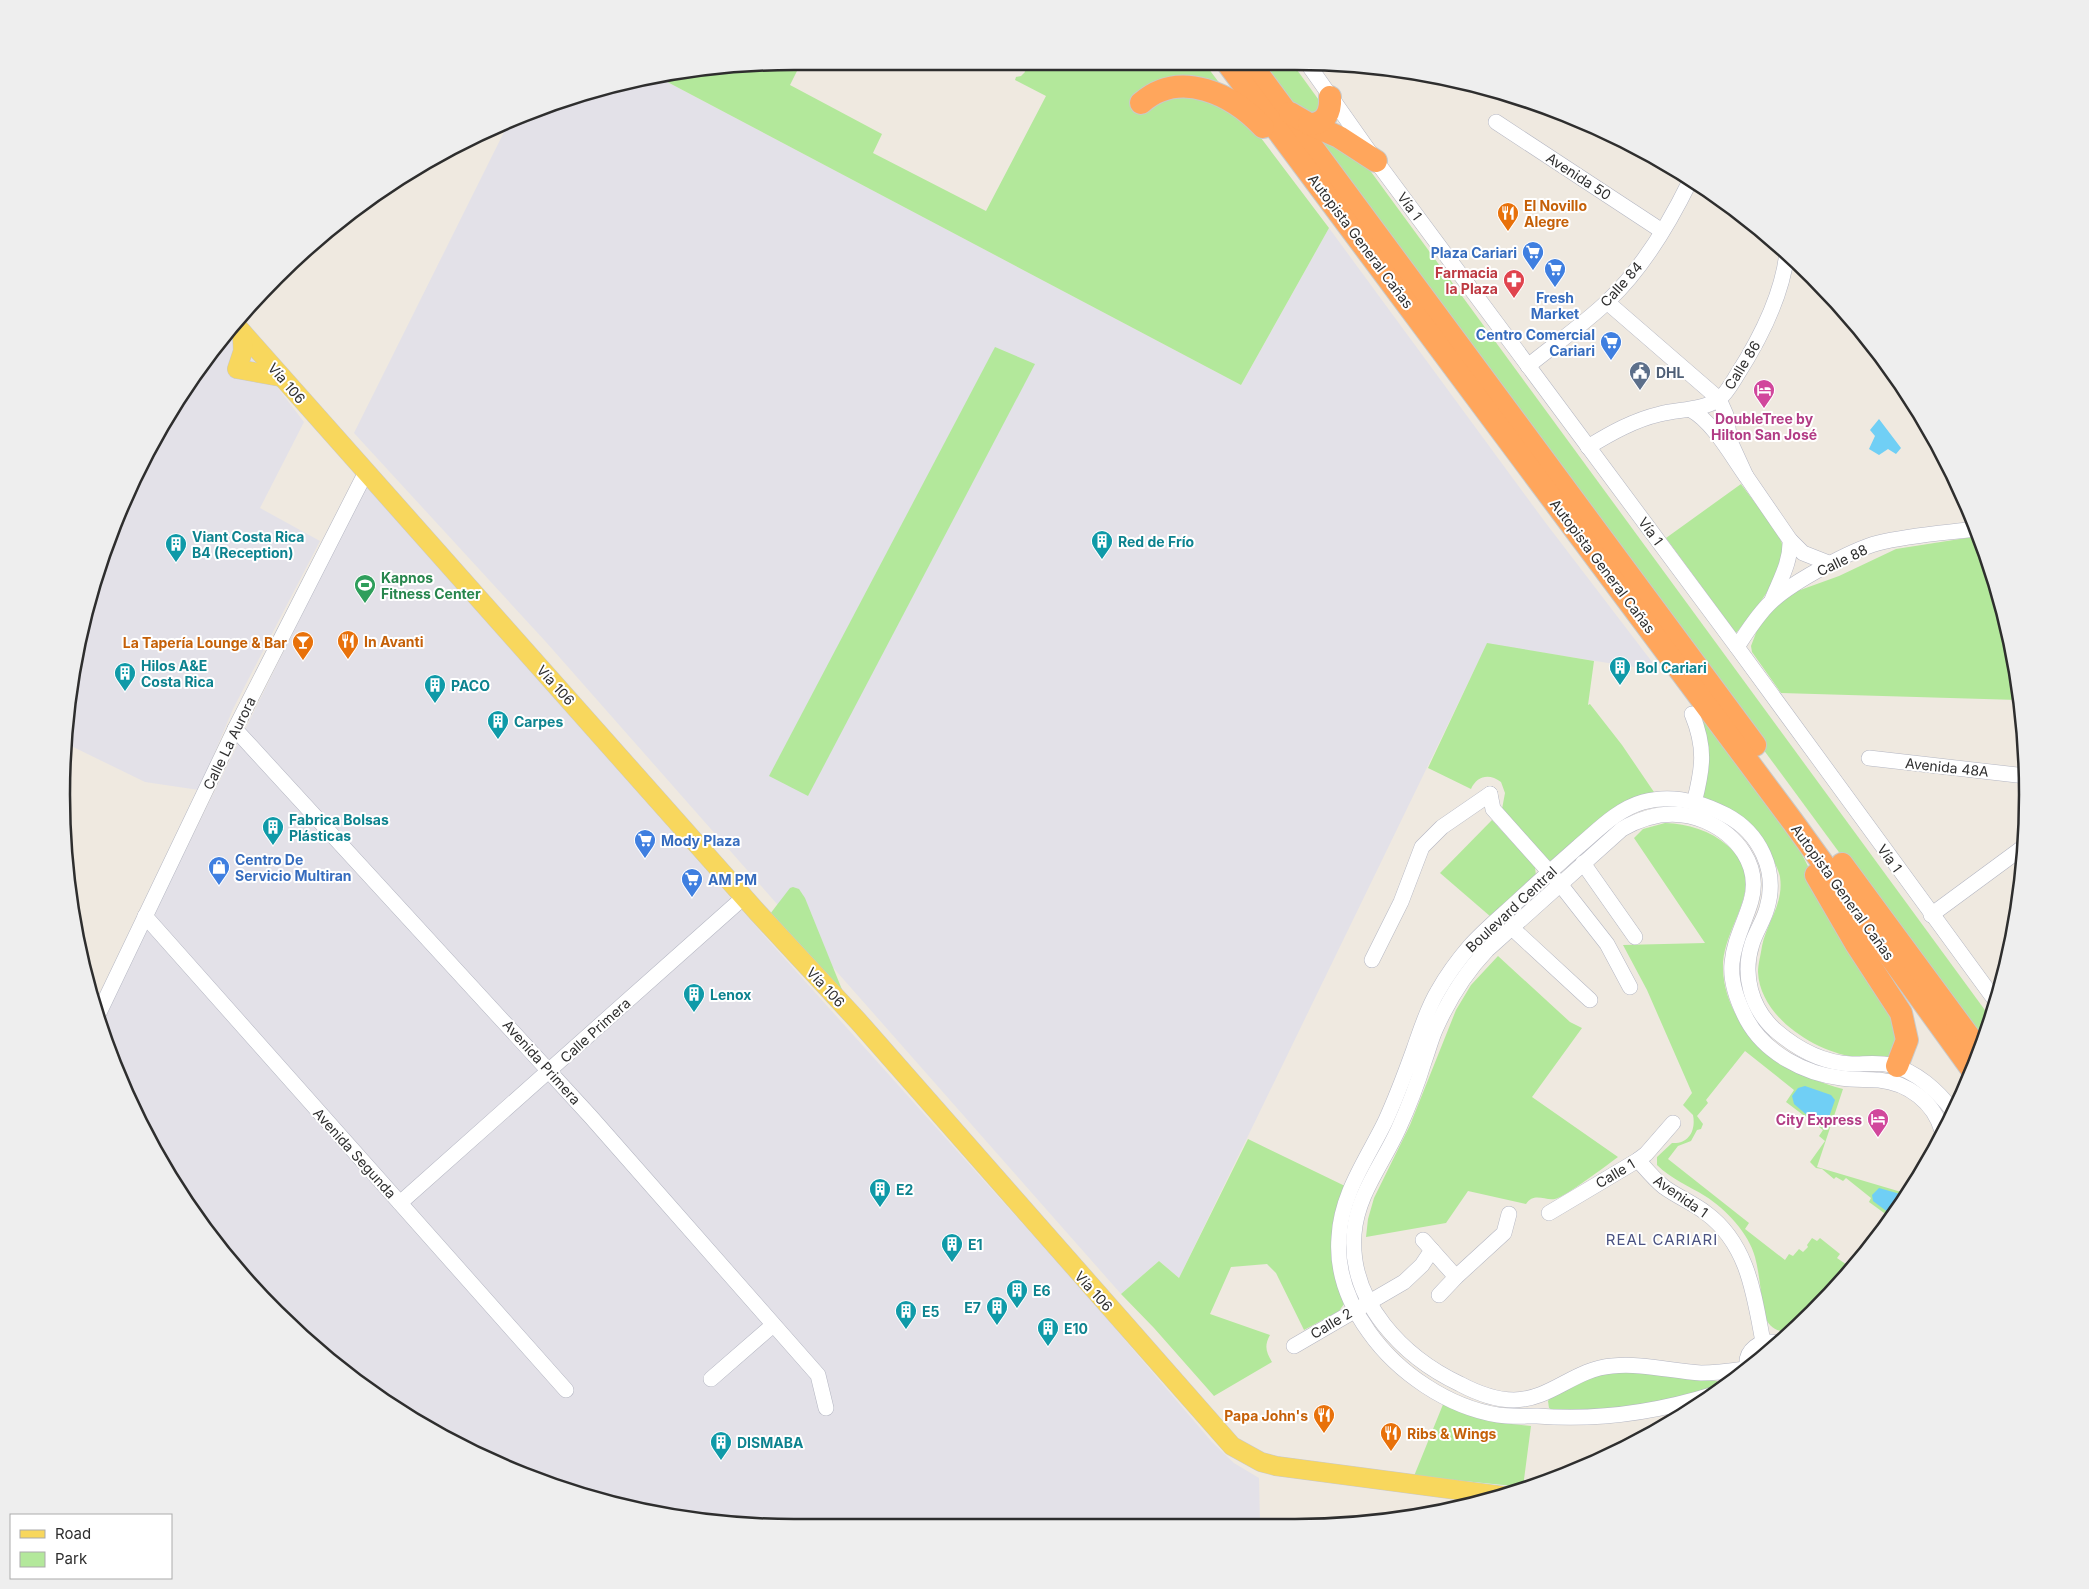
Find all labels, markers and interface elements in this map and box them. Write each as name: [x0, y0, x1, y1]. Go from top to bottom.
street label: Avenida 50: [1543, 149, 1615, 203]
street label: Autopista General Cañas: [1305, 171, 1417, 311]
street label: Vía 1: [1394, 189, 1426, 223]
place label: El Novillo Alegre: [1524, 197, 1587, 230]
restaurant icon: El Novillo Alegre: [1496, 201, 1520, 232]
supermarket icon: Plaza Cariari: [1521, 240, 1545, 271]
place label: Plaza Cariari: [1431, 244, 1517, 261]
supermarket icon: Fresh Market: [1543, 257, 1567, 288]
street label: Calle 84: [1596, 258, 1646, 310]
place label: Farmacia la Plaza: [1435, 264, 1498, 297]
pharmacy icon: Farmacia la Plaza: [1502, 268, 1526, 299]
place label: Fresh Market: [1531, 289, 1579, 322]
place label: Centro Comercial Cariari: [1476, 326, 1595, 359]
supermarket icon: Centro Comercial Cariari: [1599, 330, 1623, 361]
street label: Calle 86: [1720, 337, 1764, 393]
street label: Vía 106: [265, 359, 309, 407]
public building icon: DHL: [1628, 360, 1652, 391]
place label: DHL: [1656, 364, 1685, 381]
hotel icon: DoubleTree by Hilton San José: [1752, 378, 1776, 409]
place label: DoubleTree by Hilton San José: [1711, 410, 1817, 443]
street label: Autopista General Cañas: [1547, 496, 1659, 636]
street label: Vía 1: [1635, 514, 1667, 548]
place label: Viant Costa Rica B4 (Reception): [192, 528, 304, 561]
building icon: Red de Frío: [1090, 529, 1114, 560]
building icon: Viant Costa Rica B4 (Reception): [164, 532, 188, 563]
place label: Red de Frío: [1118, 533, 1195, 550]
street label: Calle 88: [1814, 540, 1870, 580]
place label: Kapnos Fitness Center: [381, 569, 481, 602]
sports icon: Kapnos Fitness Center: [353, 573, 377, 604]
restaurant icon: In Avanti: [336, 629, 360, 660]
bar icon: La Tapería Lounge & Bar: [291, 630, 315, 661]
place label: In Avanti: [364, 633, 424, 650]
place label: La Tapería Lounge & Bar: [123, 634, 287, 651]
building icon: Bol Cariari: [1608, 655, 1632, 686]
place label: Hilos A&E Costa Rica: [141, 657, 214, 690]
place label: Bol Cariari: [1636, 659, 1707, 676]
building icon: Hilos A&E Costa Rica: [113, 661, 137, 692]
street label: Vía 106: [534, 661, 578, 709]
building icon: PACO: [423, 673, 447, 704]
place label: PACO: [451, 677, 490, 694]
street label: Calle La Aurora: [199, 694, 259, 792]
building icon: Carpes: [486, 709, 510, 740]
place label: Carpes: [514, 713, 563, 730]
street label: Avenida 48A: [1904, 754, 1990, 780]
place label: Fabrica Bolsas Plásticas: [289, 811, 389, 844]
building icon: Fabrica Bolsas Plásticas: [261, 815, 285, 846]
street label: Autopista General Cañas: [1788, 821, 1898, 963]
supermarket icon: Mody Plaza: [633, 828, 657, 859]
place label: Mody Plaza: [661, 832, 740, 849]
street label: Vía 1: [1874, 841, 1906, 875]
place label: Centro De Servicio Multiran: [235, 851, 352, 884]
shop icon: Centro De Servicio Multiran: [207, 855, 231, 886]
street label: Boulevard Central: [1462, 863, 1560, 955]
supermarket icon: AM PM: [680, 867, 704, 898]
place label: AM PM: [708, 871, 757, 888]
street label: Vía 106: [803, 964, 849, 1010]
building icon: Lenox: [682, 982, 706, 1013]
place label: Lenox: [710, 986, 751, 1003]
street label: Calle Primera: [556, 994, 634, 1066]
street label: Avenida Primera: [500, 1016, 584, 1108]
street label: Avenida Segunda: [310, 1105, 400, 1201]
hotel icon: City Express: [1866, 1107, 1890, 1138]
place label: City Express: [1776, 1111, 1862, 1128]
street label: Calle 1: [1592, 1155, 1638, 1191]
street label: Avenida 1: [1651, 1171, 1711, 1221]
building icon: E2: [868, 1177, 892, 1208]
place label: E2: [896, 1181, 914, 1198]
district label: REAL CARIARI: [1606, 1230, 1718, 1249]
building icon: E1: [940, 1232, 964, 1263]
place label: E1: [968, 1236, 983, 1253]
street label: Vía 106: [1072, 1267, 1116, 1315]
building icon: E6: [1005, 1278, 1029, 1309]
place label: E6: [1033, 1282, 1051, 1299]
building icon: E7: [985, 1295, 1009, 1326]
building icon: E5: [894, 1299, 918, 1330]
place label: E7: [964, 1299, 981, 1316]
place label: E5: [922, 1303, 940, 1320]
street label: Calle 2: [1307, 1304, 1355, 1342]
building icon: E10: [1036, 1316, 1060, 1347]
place label: E10: [1064, 1320, 1088, 1337]
restaurant icon: Papa John's: [1312, 1403, 1336, 1434]
place label: Papa John's: [1224, 1407, 1308, 1424]
restaurant icon: Ribs & Wings: [1379, 1421, 1403, 1452]
place label: Ribs & Wings: [1407, 1425, 1497, 1442]
building icon: DISMABA: [709, 1430, 733, 1461]
place label: DISMABA: [737, 1434, 804, 1451]
legend: [10, 1514, 172, 1579]
text: Road: [55, 1524, 91, 1543]
text: Park: [55, 1549, 88, 1568]

